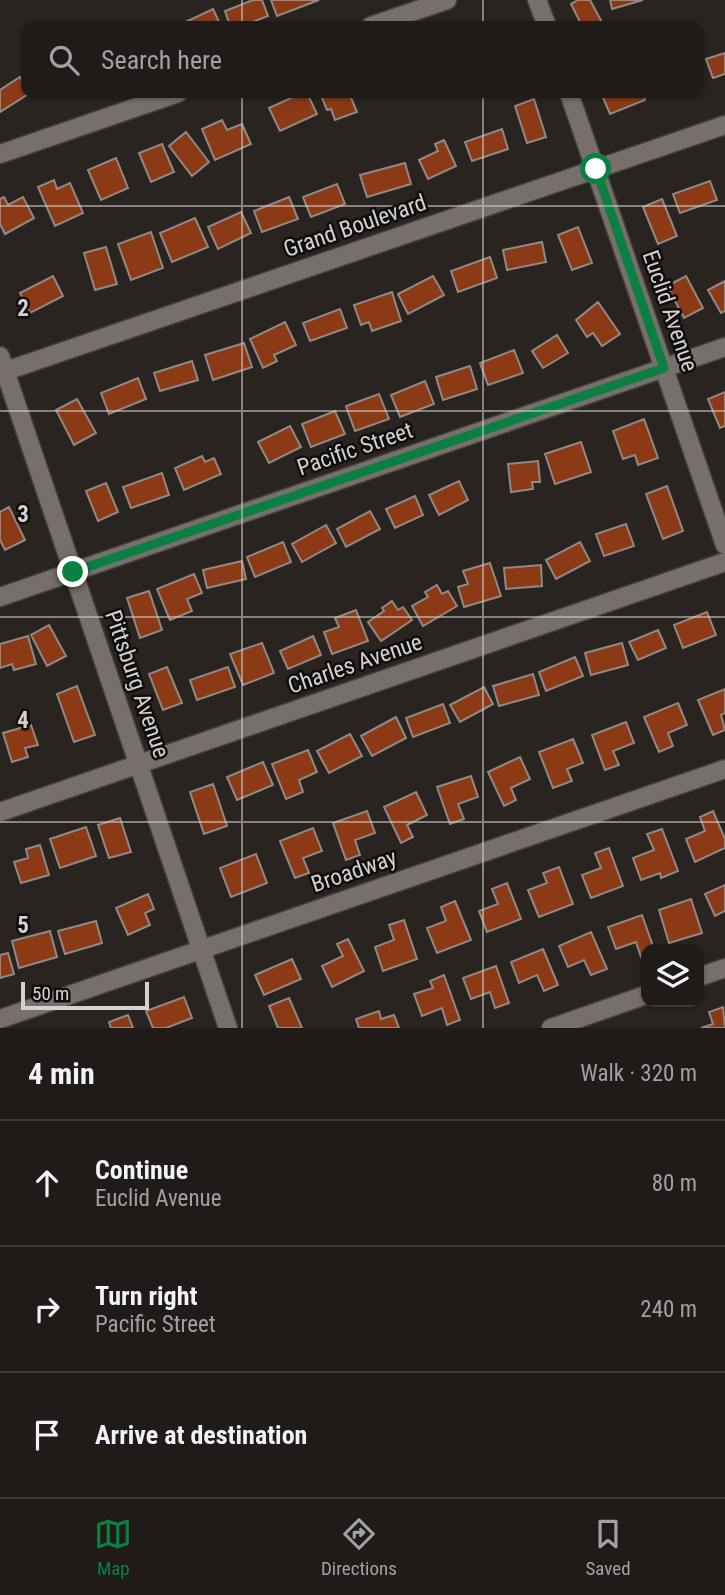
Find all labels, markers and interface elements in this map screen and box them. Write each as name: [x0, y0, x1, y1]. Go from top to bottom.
search box: [21, 21, 704, 98]
icon: search: [45, 41, 83, 79]
text: Search here: [101, 45, 222, 75]
route start: [580, 153, 611, 184]
street label: Grand Boulevard: [280, 189, 430, 263]
street label: Euclid Avenue: [637, 247, 703, 375]
text: 2: [17, 295, 29, 322]
street label: Pacific Street: [294, 417, 416, 481]
text: 3: [17, 501, 29, 528]
route end: [57, 556, 88, 587]
street label: Pittsburg Avenue: [99, 607, 175, 761]
street label: Charles Avenue: [284, 628, 426, 700]
text: 4: [17, 707, 29, 734]
street label: Broadway: [308, 844, 401, 898]
text: 5: [17, 912, 29, 939]
map controls: [641, 944, 704, 1007]
button: layers: [641, 944, 704, 1007]
scale bar: [21, 979, 149, 1011]
text: 50 m: [32, 982, 69, 1005]
text: 4 min: [28, 1056, 95, 1091]
text: Walk · 320 m: [580, 1060, 697, 1087]
text: Continue: [95, 1155, 188, 1185]
icon: ahead: [28, 1164, 66, 1202]
text: 80 m: [652, 1170, 697, 1197]
text: Euclid Avenue: [95, 1185, 221, 1212]
text: Turn right: [95, 1281, 197, 1311]
icon: right: [28, 1290, 66, 1328]
text: 240 m: [640, 1296, 697, 1323]
text: Pacific Street: [95, 1311, 216, 1338]
icon: arrive: [28, 1416, 66, 1454]
text: Arrive at destination: [95, 1420, 307, 1450]
tab: Map: [94, 1515, 132, 1580]
tab: Directions: [321, 1515, 397, 1580]
tab: Saved: [585, 1515, 631, 1580]

